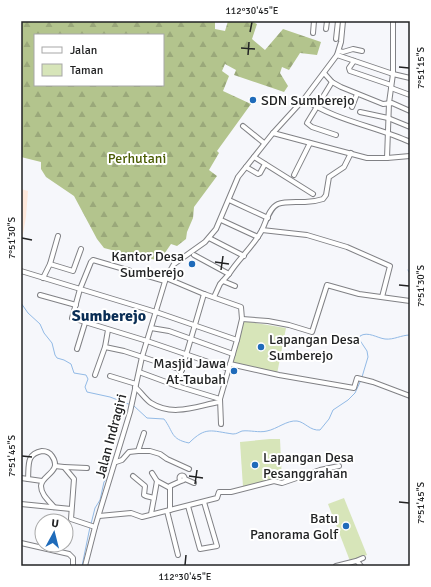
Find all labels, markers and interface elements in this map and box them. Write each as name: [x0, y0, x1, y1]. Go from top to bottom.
text: 112°30'45"E: [225, 5, 279, 17]
legend: [34, 34, 164, 86]
text: Jalan: [70, 43, 97, 58]
text: 7°51'15"S: [415, 46, 427, 89]
text: Taman: [70, 63, 103, 78]
place label: SDN Sumberejo: [261, 92, 355, 109]
marker: SDN Sumberejo: [248, 95, 258, 105]
park label: Perhutani: [108, 150, 166, 167]
text: 7°51'30"S: [6, 216, 18, 259]
place label: Kantor Desa Sumberejo: [111, 248, 184, 281]
marker: Kantor Desa Sumberejo: [187, 259, 197, 269]
text: 7°51'30"S: [415, 264, 427, 307]
district label: Sumberejo: [72, 306, 146, 326]
place label: Lapangan Desa Sumberejo: [269, 331, 360, 364]
marker: Lapangan Desa Sumberejo: [256, 342, 266, 352]
place label: Masjid Jawa At-Taubah: [153, 355, 226, 388]
marker: Masjid Jawa At-Taubah: [229, 366, 239, 376]
street label: Jalan Indragiri: [92, 392, 130, 480]
text: 7°51'45"S: [6, 434, 18, 477]
place label: Lapangan Desa Pesanggrahan: [263, 449, 354, 482]
marker: Lapangan Desa Pesanggrahan: [250, 460, 260, 470]
text: 7°51'45"S: [415, 481, 427, 524]
place label: Batu Panorama Golf: [250, 510, 339, 543]
north arrow: [34, 513, 74, 553]
text: U: [51, 517, 60, 530]
marker: Batu Panorama Golf: [341, 521, 351, 531]
text: 112°30'45"E: [158, 571, 212, 583]

